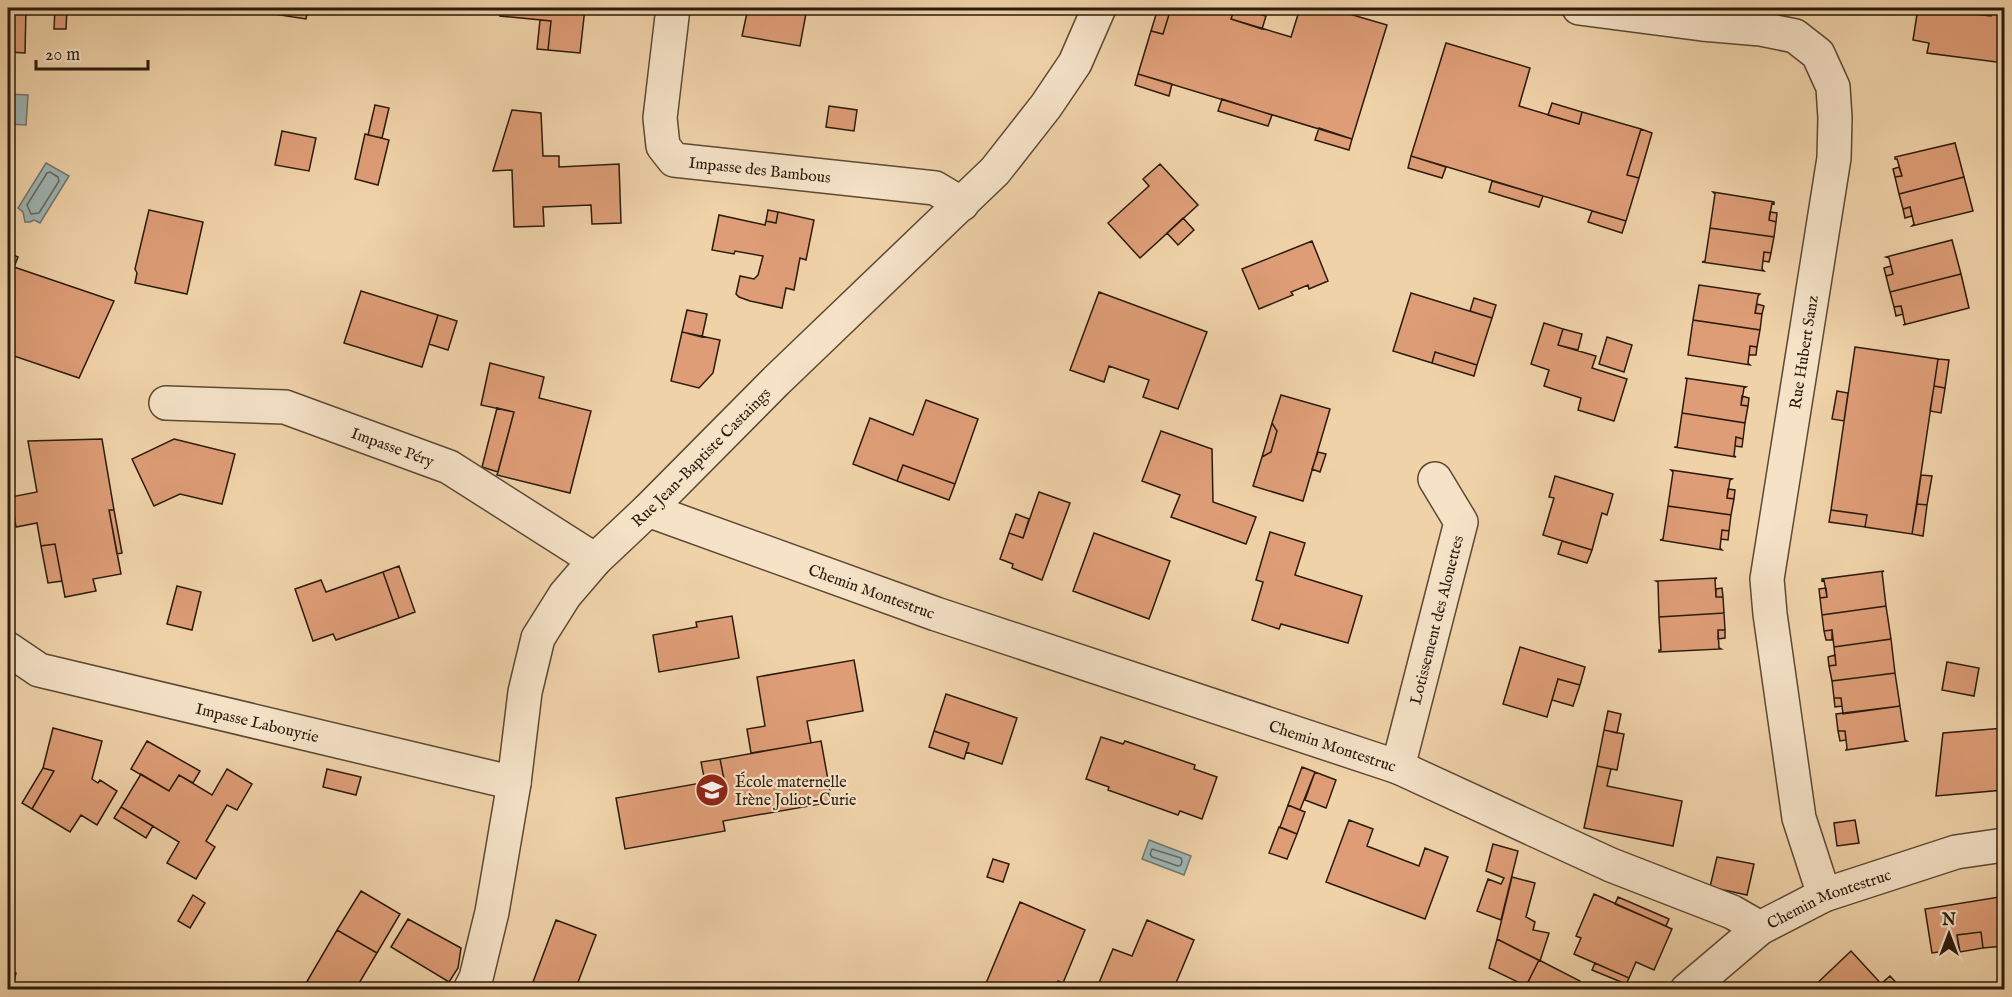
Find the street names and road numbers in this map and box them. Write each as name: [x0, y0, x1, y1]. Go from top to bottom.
street label: Impasse des Bambous: [687, 154, 832, 189]
street label: Rue Hubert Sanz: [1786, 294, 1824, 411]
street label: Rue Jean-Baptiste Castaings: [628, 384, 776, 532]
street label: Impasse Péry: [348, 424, 437, 473]
street label: Lotissement des Alouettes: [1406, 533, 1469, 707]
street label: Chemin Montestruc: [805, 561, 937, 625]
street label: Impasse Labouyrie: [193, 700, 321, 748]
street label: Chemin Montestruc: [1266, 717, 1398, 778]
street label: Chemin Montestruc: [1764, 866, 1894, 935]

